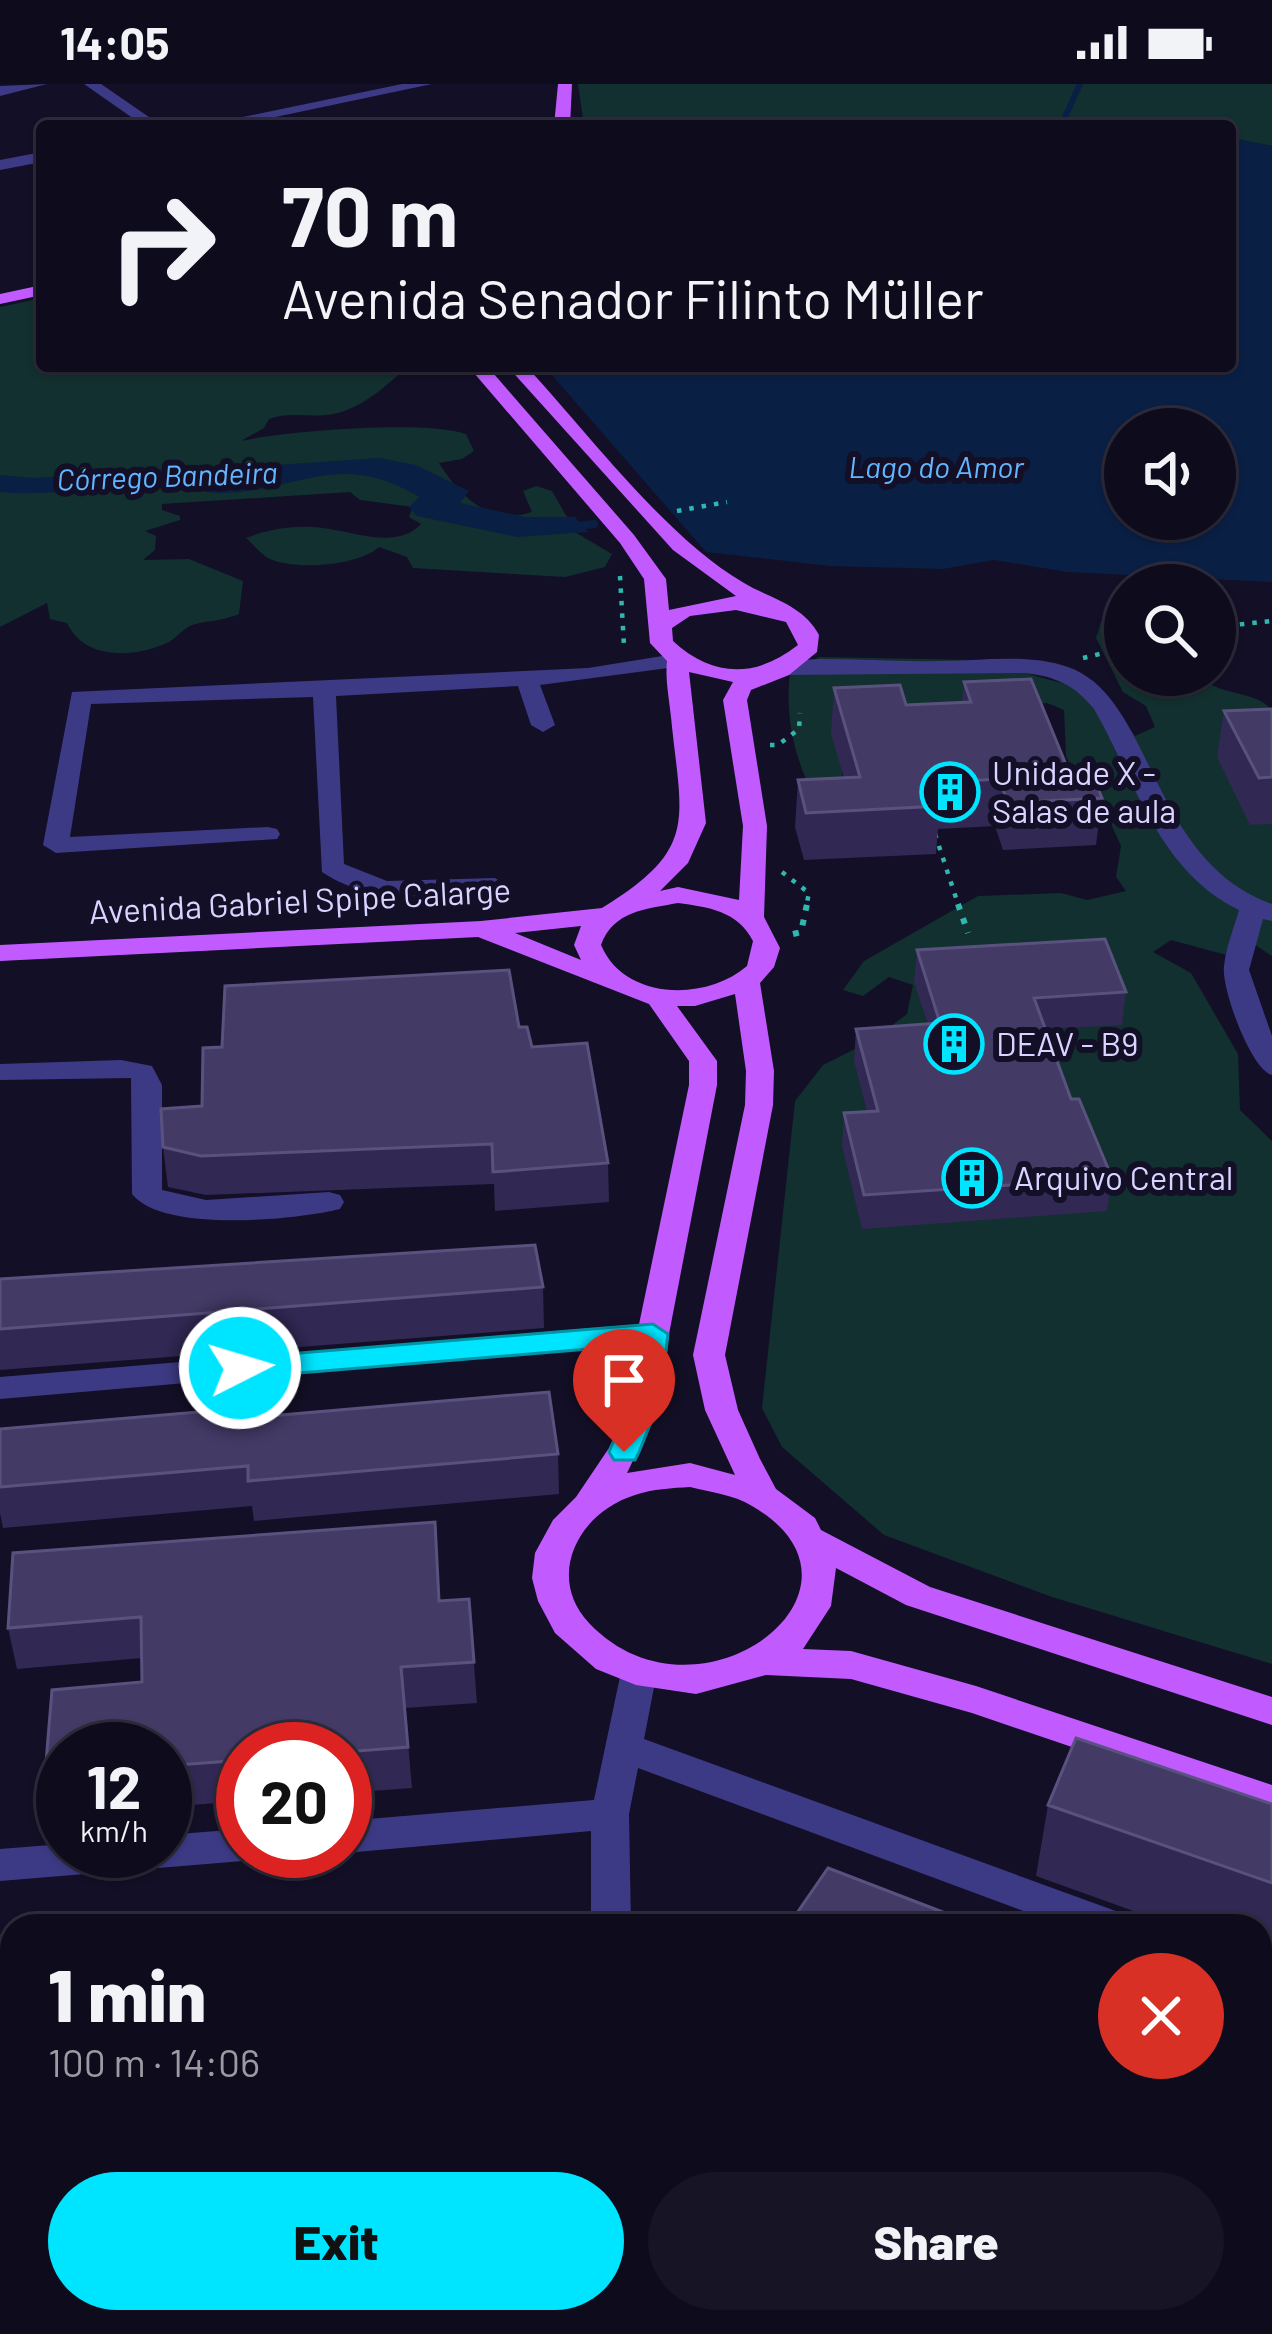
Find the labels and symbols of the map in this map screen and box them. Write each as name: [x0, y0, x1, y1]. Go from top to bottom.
water label: Lago do Amor: [848, 448, 1025, 484]
water label: Córrego Bandeira: [56, 453, 278, 497]
place label: Unidade X - Salas de aula: [992, 752, 1176, 830]
building icon: Unidade X - Salas de aula: [919, 761, 981, 823]
street label: Avenida Gabriel Spipe Calarge: [88, 869, 512, 931]
building icon: DEAV - B9: [923, 1013, 985, 1075]
place label: DEAV - B9: [996, 1023, 1138, 1063]
building icon: Arquivo Central: [941, 1147, 1003, 1209]
place label: Arquivo Central: [1014, 1157, 1233, 1197]
position arrow: [177, 1305, 303, 1431]
pin: [573, 1329, 675, 1452]
speed limit sign: 20: [216, 1722, 372, 1878]

